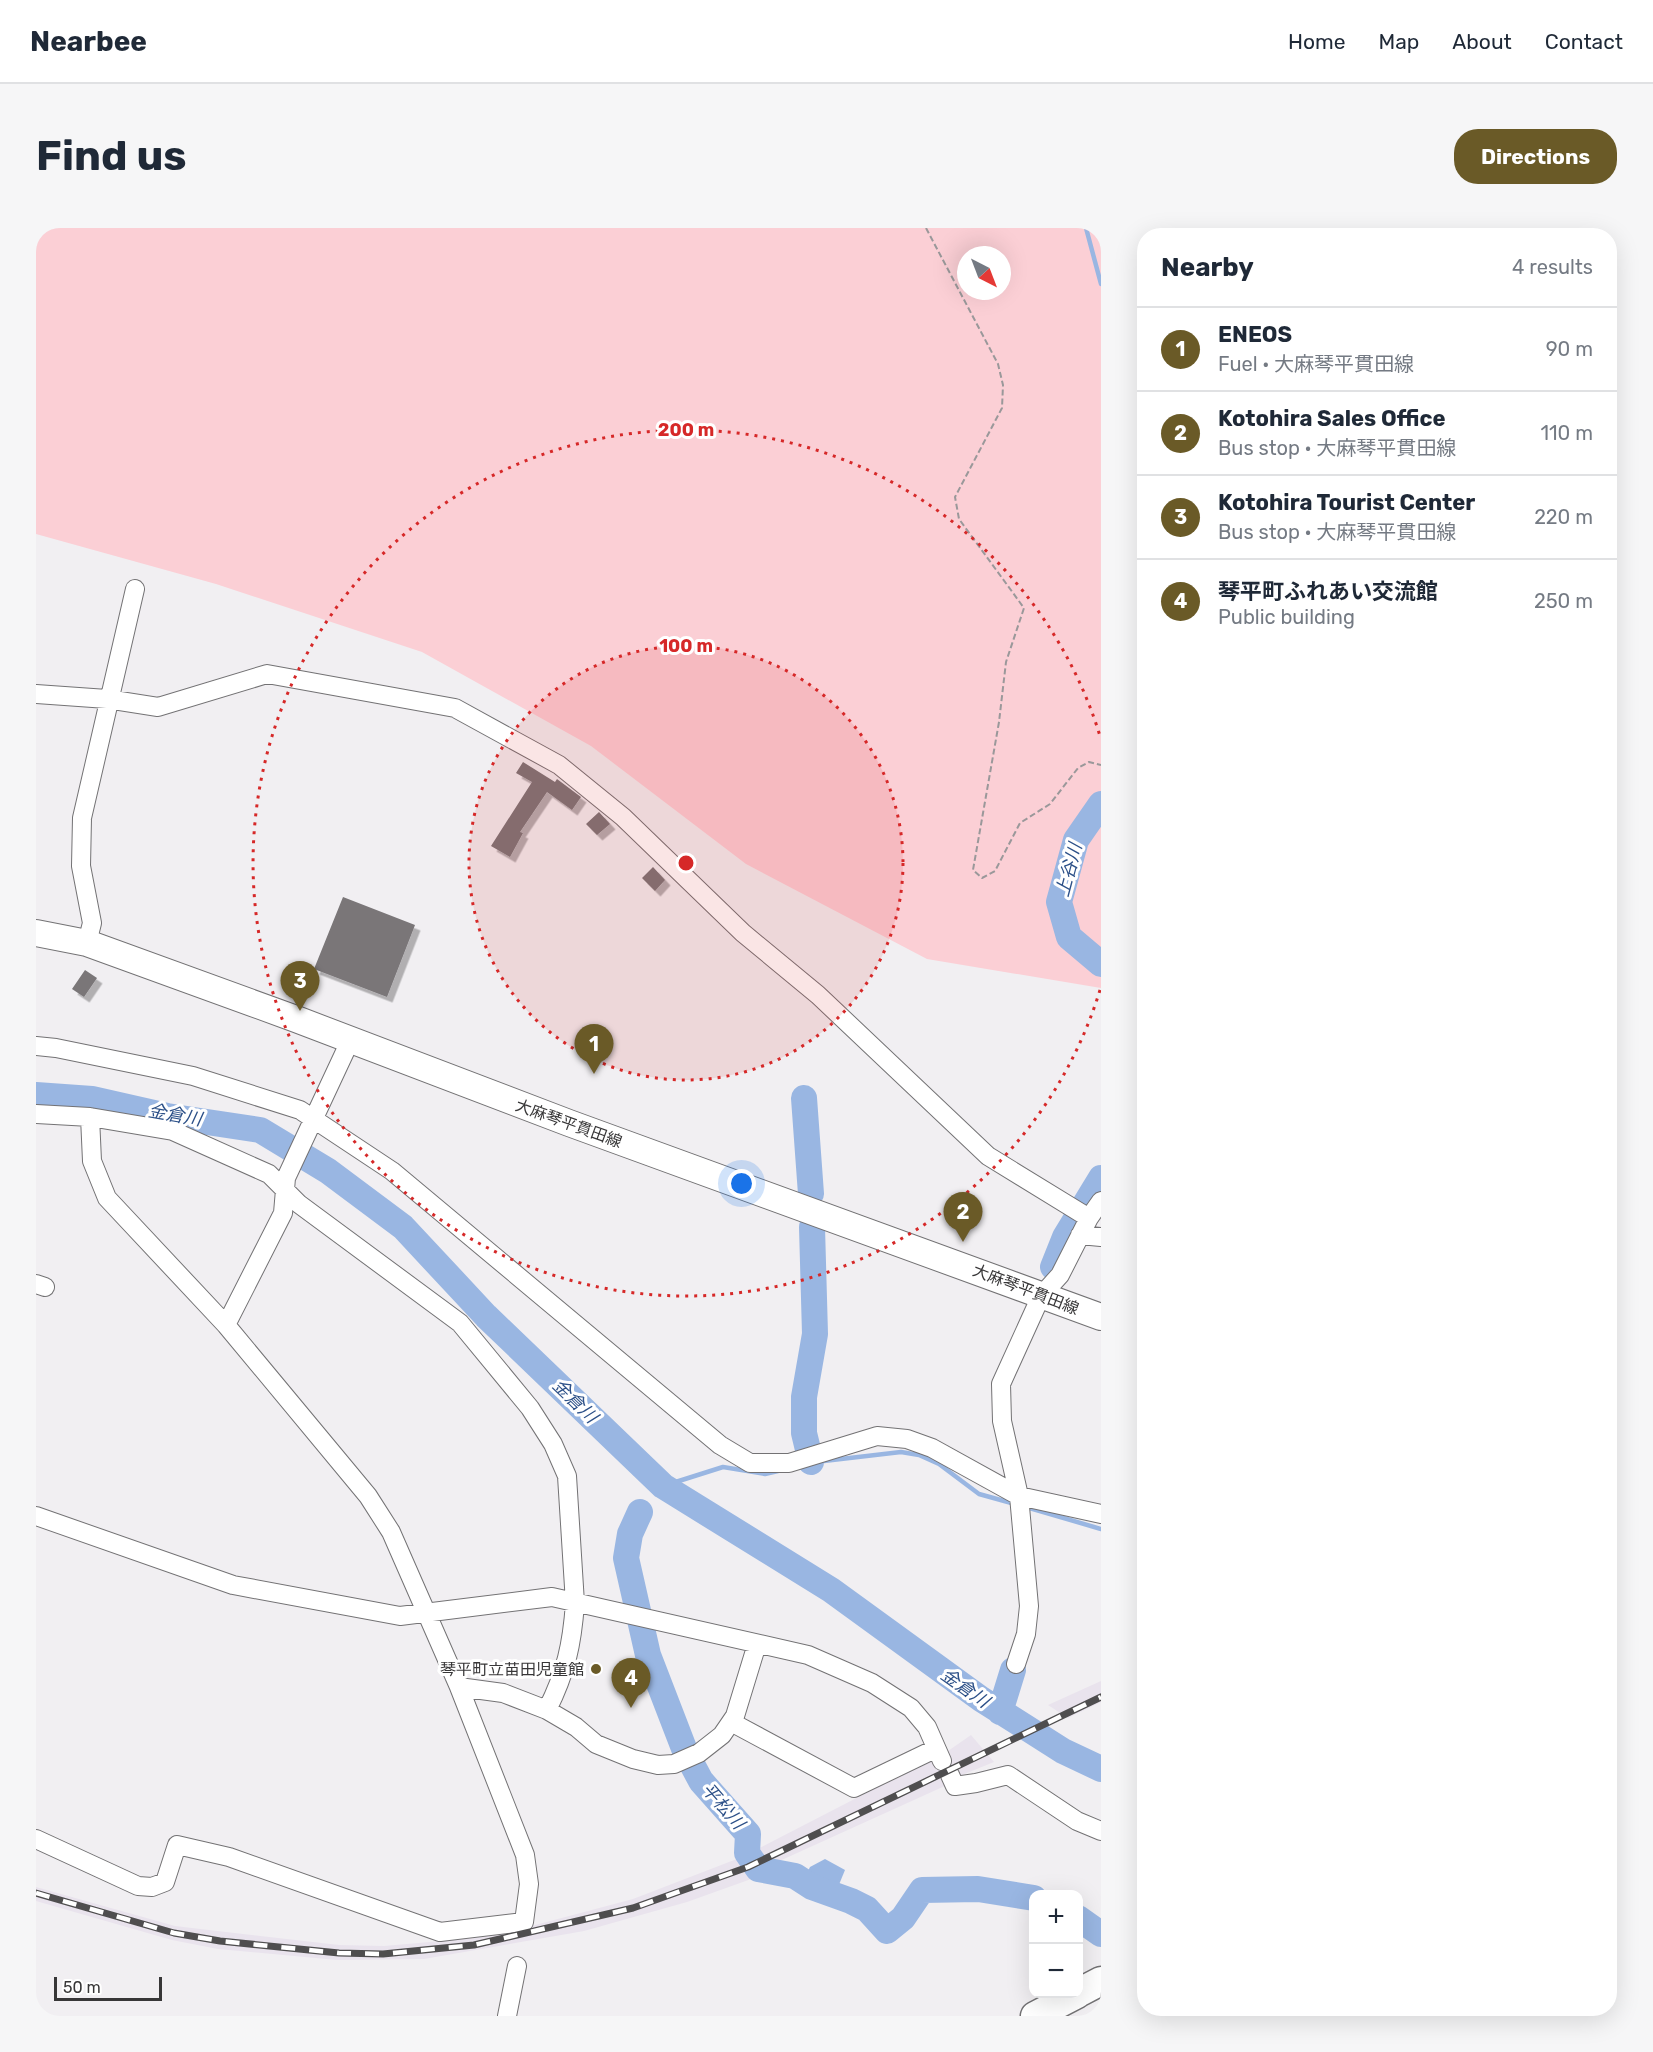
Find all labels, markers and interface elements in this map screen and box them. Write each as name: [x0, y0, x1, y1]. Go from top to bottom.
text: Nearbee: [30, 25, 147, 58]
text: Home: [1288, 29, 1345, 54]
text: Map: [1378, 29, 1419, 54]
text: About: [1452, 29, 1512, 54]
text: Contact: [1545, 29, 1623, 54]
button: Directions: [1454, 129, 1617, 184]
text: Find us: [36, 131, 187, 181]
north arrow: [957, 246, 1011, 300]
text: Nearby: [1161, 252, 1254, 283]
text: 4 results: [1512, 255, 1593, 279]
text: ENEOS: [1218, 321, 1292, 348]
text: 1: [1176, 337, 1185, 361]
text: 90 m: [1546, 337, 1593, 361]
text: Fuel · 大麻琴平貫田線: [1218, 352, 1414, 376]
text: Kotohira Sales Office: [1218, 405, 1446, 432]
text: 200 m: [658, 419, 714, 441]
text: 2: [1174, 421, 1187, 445]
text: 110 m: [1541, 421, 1593, 445]
text: Bus stop · 大麻琴平貫田線: [1218, 436, 1456, 460]
text: Kotohira Tourist Center: [1218, 489, 1475, 516]
text: 3: [1174, 505, 1187, 529]
text: 220 m: [1534, 505, 1593, 529]
text: Bus stop · 大麻琴平貫田線: [1218, 520, 1456, 544]
text: 琴平町ふれあい交流館: [1218, 578, 1438, 605]
text: 4: [1174, 589, 1187, 613]
text: 250 m: [1534, 589, 1593, 613]
text: Public building: [1218, 605, 1355, 629]
text: 100 m: [659, 635, 713, 657]
water label: 上谷川: [1051, 839, 1087, 899]
centre of rings: [676, 853, 696, 873]
pin: 3: [280, 962, 320, 1011]
pin: 1: [574, 1024, 614, 1074]
street label: 大麻琴平貫田線: [513, 1095, 625, 1152]
water label: 金倉川: [147, 1099, 205, 1131]
your location: [727, 1169, 756, 1198]
pin: 2: [944, 1192, 982, 1242]
street label: 大麻琴平貫田線: [970, 1261, 1082, 1318]
water label: 金倉川: [548, 1374, 604, 1429]
pin: 4: [612, 1658, 650, 1708]
place label: 琴平町立苗田児童館: [440, 1660, 584, 1679]
marker: 琴平町立苗田児童館: [589, 1662, 603, 1676]
water label: 金倉川: [937, 1664, 995, 1714]
water label: 平松川: [697, 1778, 750, 1835]
map controls: [1029, 1890, 1083, 1998]
button: +: [1029, 1890, 1083, 1944]
button: −: [1029, 1944, 1083, 1998]
scale bar: [54, 1974, 162, 2002]
text: 50 m: [63, 1978, 101, 1997]

